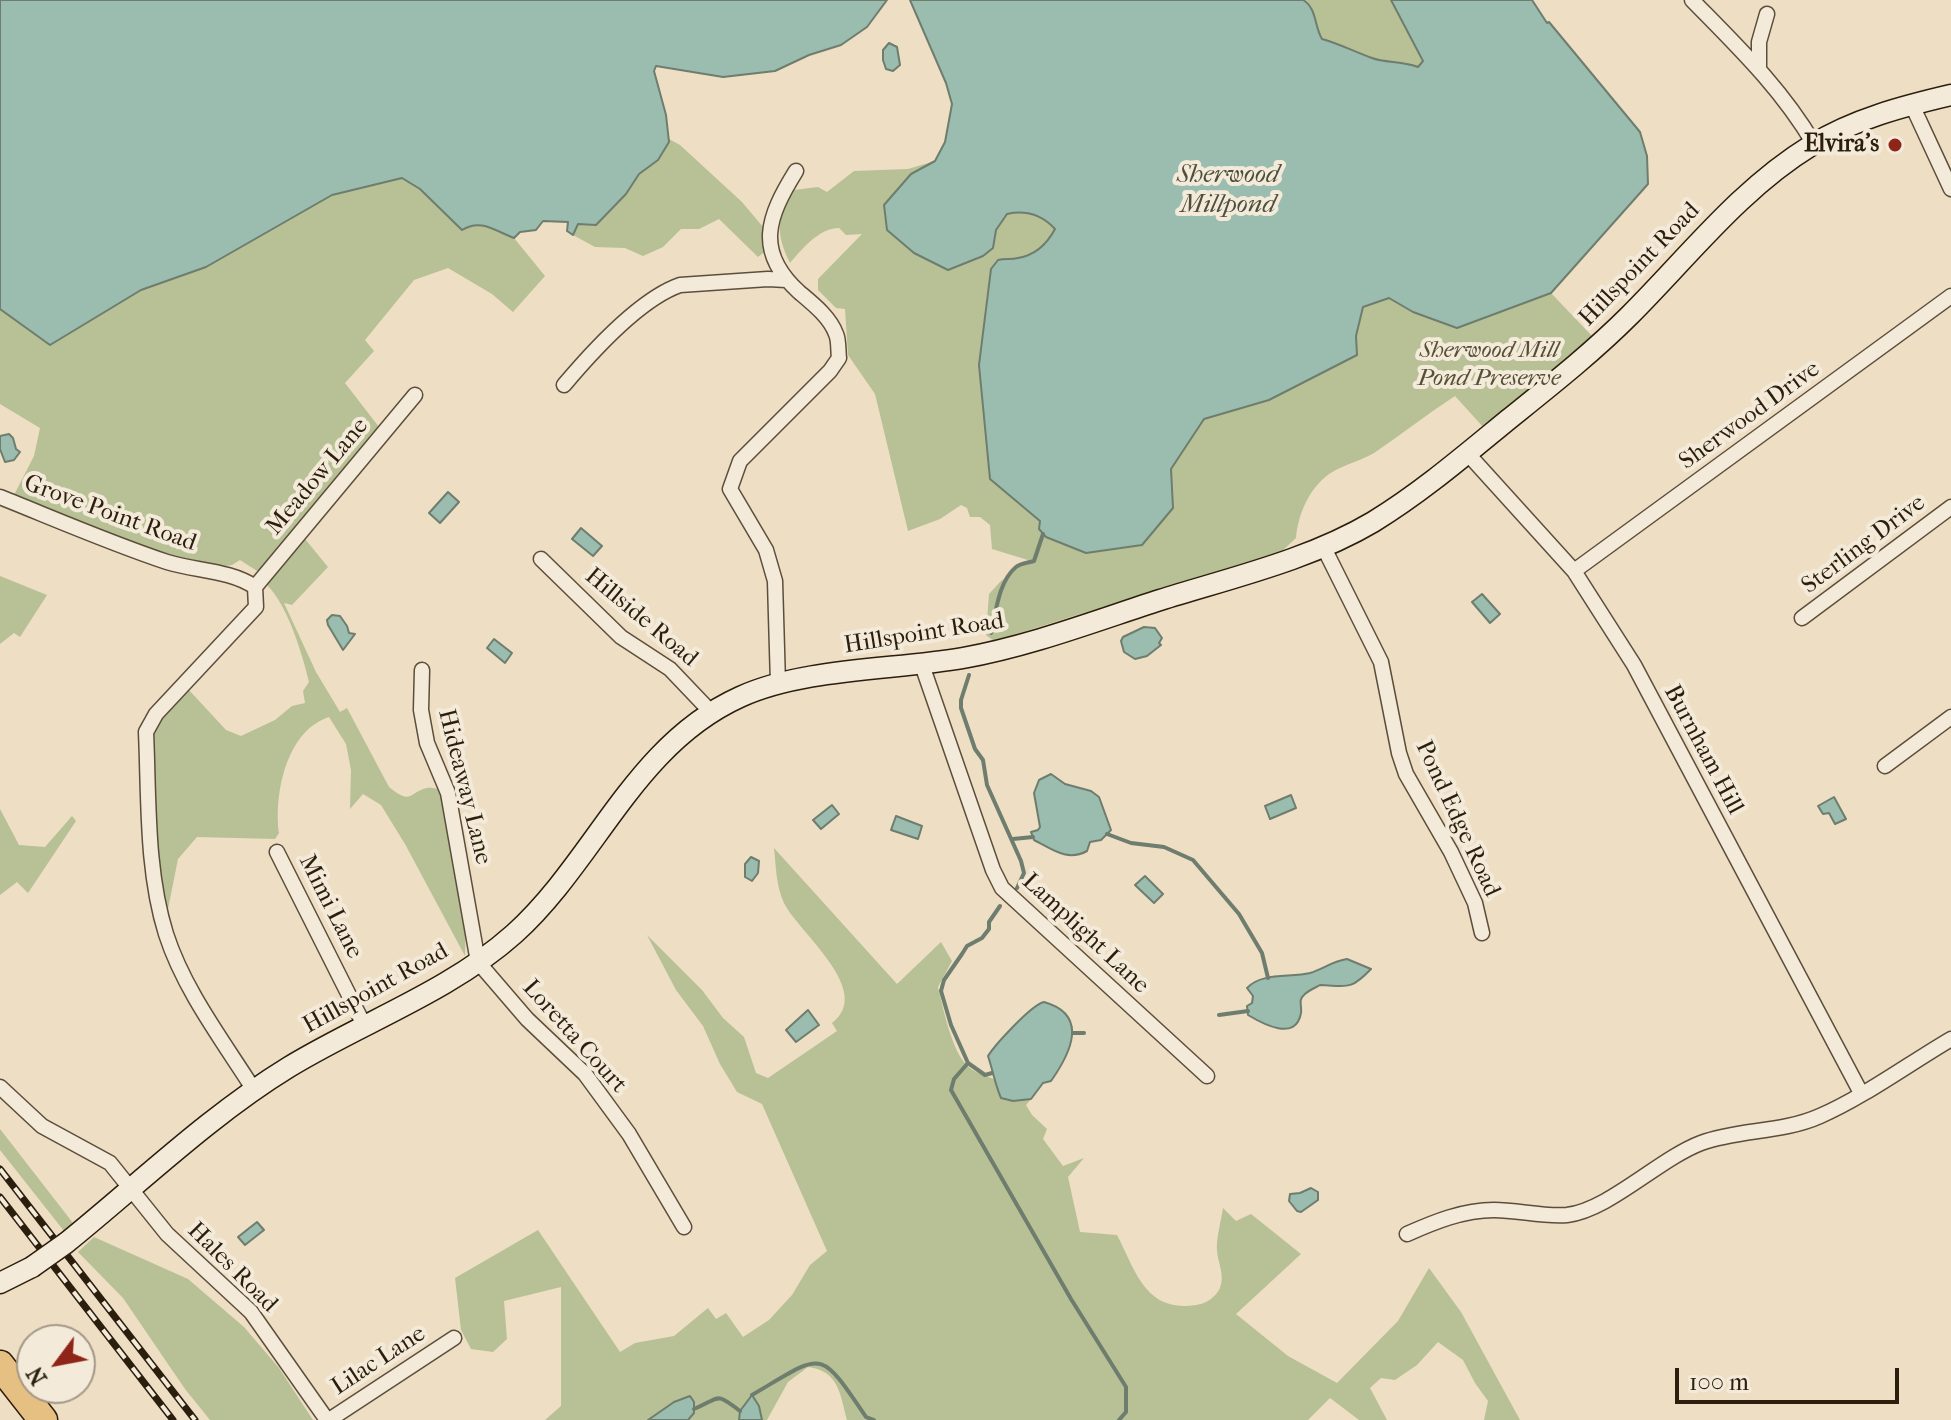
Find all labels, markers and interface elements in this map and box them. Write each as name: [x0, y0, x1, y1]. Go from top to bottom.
place label: Elvira's: [1804, 131, 1879, 159]
marker: Elvira's: [1886, 136, 1904, 154]
water label: Sherwood Millpond: [1177, 160, 1279, 222]
street label: Hillspoint Road: [1574, 197, 1706, 333]
park label: Sherwood Mill Pond Preserve: [1417, 337, 1561, 393]
street label: Sherwood Drive: [1674, 355, 1826, 477]
street label: Meadow Lane: [261, 413, 375, 541]
street label: Grove Point Road: [20, 469, 200, 559]
street label: Sterling Drive: [1797, 489, 1931, 601]
street label: Hillside Road: [579, 562, 703, 674]
street label: Hillspoint Road: [842, 607, 1006, 661]
street label: Burnham Hill: [1657, 680, 1749, 820]
street label: Hideaway Lane: [431, 706, 497, 868]
street label: Pond Edge Road: [1408, 736, 1506, 902]
street label: Mimi Lane: [292, 850, 368, 964]
street label: Lamplight Lane: [1016, 868, 1154, 1000]
street label: Hillspoint Road: [299, 937, 453, 1041]
street label: Loretta Court: [516, 974, 632, 1100]
street label: Hales Road: [181, 1217, 283, 1319]
street label: Lilac Lane: [327, 1320, 431, 1402]
north arrow: [16, 1324, 96, 1404]
scale bar: [1679, 1352, 1903, 1402]
text: N: [22, 1362, 53, 1390]
text: 100 m: [1689, 1368, 1749, 1396]

